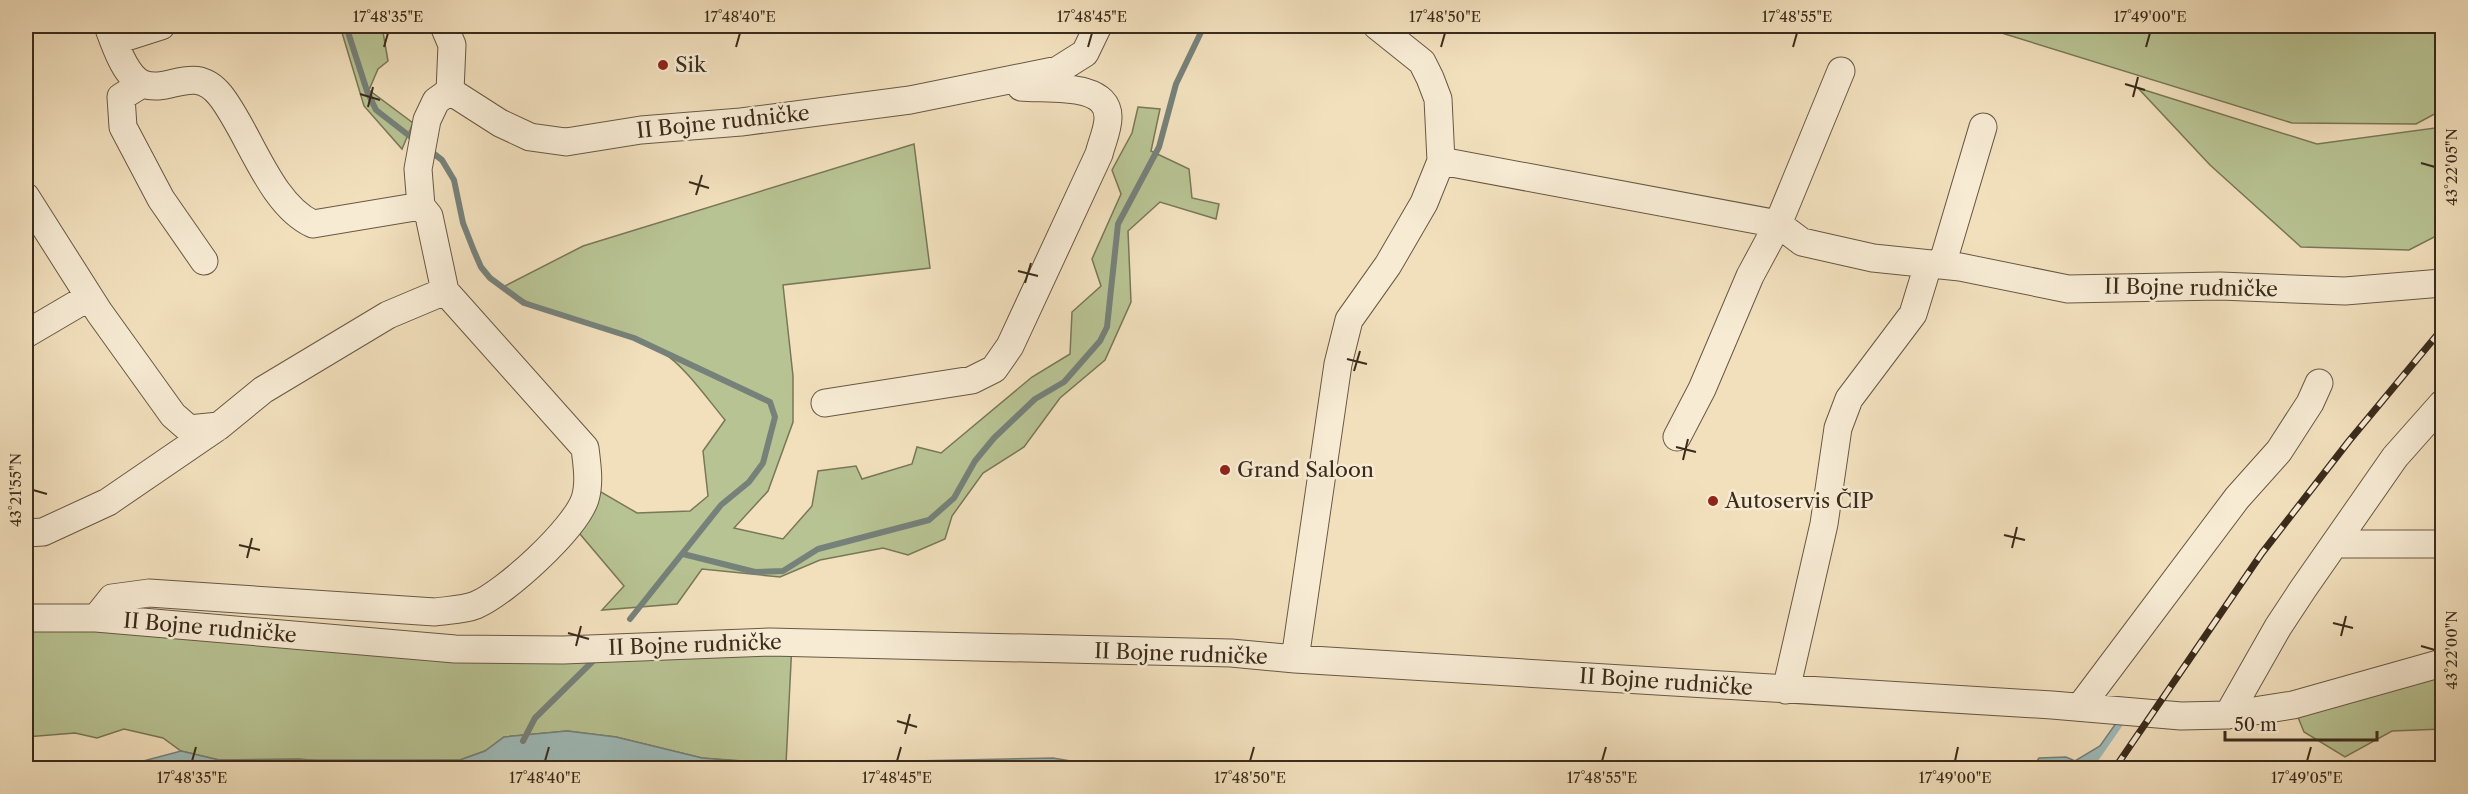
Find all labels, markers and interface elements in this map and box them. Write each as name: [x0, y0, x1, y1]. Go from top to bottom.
text: 17°48'35"E: [353, 7, 423, 26]
text: 17°48'40"E: [704, 7, 776, 26]
text: 17°48'45"E: [1057, 7, 1127, 26]
text: 17°48'50"E: [1409, 7, 1481, 26]
text: 17°48'55"E: [1762, 7, 1832, 26]
text: 17°49'00"E: [2113, 7, 2187, 26]
place label: Sik: [675, 52, 707, 77]
marker: Sik: [656, 58, 670, 72]
street label: II Bojne rudničke: [635, 100, 811, 143]
text: 43°22'05"N: [2442, 128, 2461, 206]
street label: II Bojne rudničke: [2104, 273, 2278, 302]
text: 43°21'55"N: [6, 453, 25, 527]
place label: Grand Saloon: [1237, 457, 1374, 482]
marker: Grand Saloon: [1218, 463, 1232, 477]
place label: Autoservis ČIP: [1724, 488, 1874, 513]
marker: Autoservis ČIP: [1706, 494, 1720, 508]
street label: II Bojne rudničke: [122, 607, 298, 648]
text: 43°22'00"N: [2442, 610, 2461, 690]
street label: II Bojne rudničke: [608, 629, 782, 660]
street label: II Bojne rudničke: [1094, 638, 1268, 669]
street label: II Bojne rudničke: [1578, 663, 1754, 700]
scale bar: [2225, 704, 2376, 742]
text: 50 m: [2234, 714, 2277, 736]
text: 17°48'35"E: [157, 768, 227, 787]
text: 17°48'40"E: [509, 768, 581, 787]
text: 17°48'45"E: [862, 768, 932, 787]
text: 17°48'50"E: [1214, 768, 1286, 787]
text: 17°48'55"E: [1567, 768, 1637, 787]
text: 17°49'00"E: [1918, 768, 1992, 787]
text: 17°49'05"E: [2271, 768, 2343, 787]

